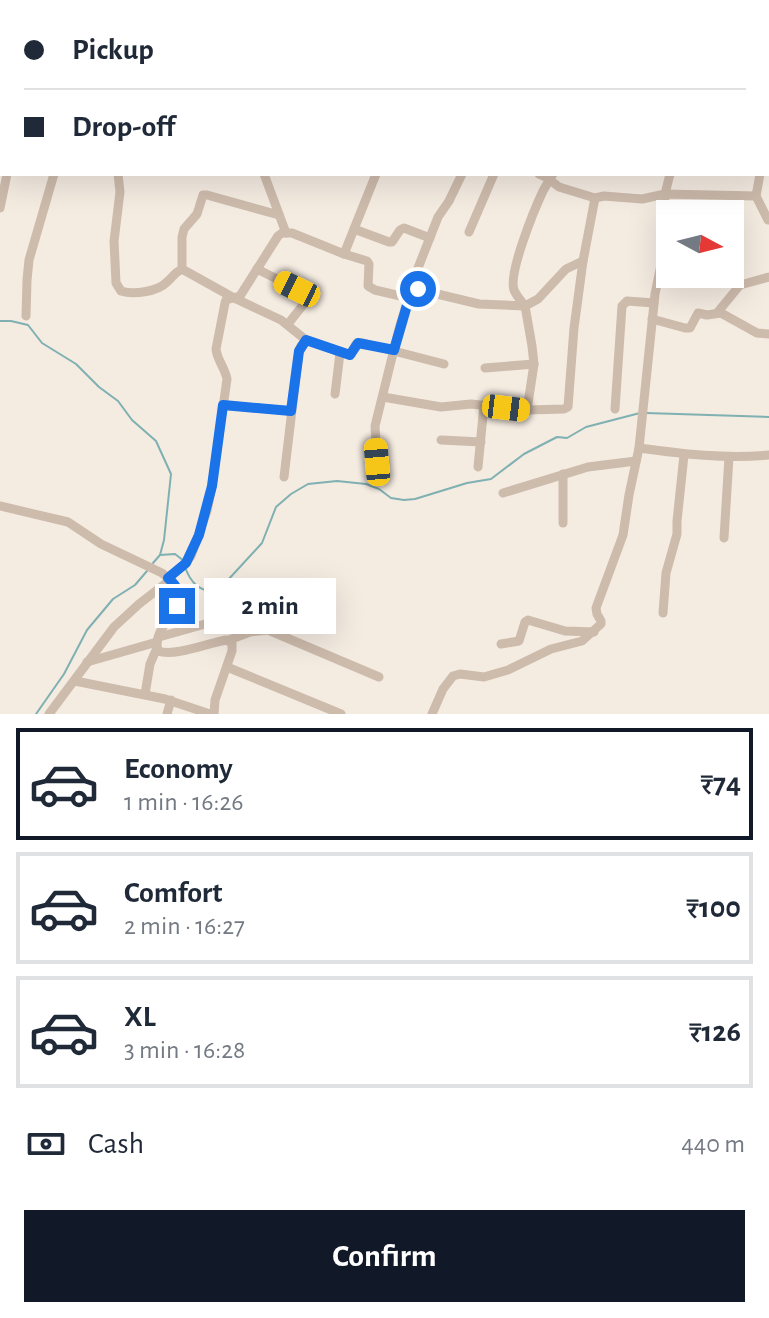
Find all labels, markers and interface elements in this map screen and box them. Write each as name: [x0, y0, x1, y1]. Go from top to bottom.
text: Pickup: [72, 35, 154, 65]
text: Drop-off: [72, 112, 175, 142]
north arrow: [656, 200, 744, 288]
map controls: [656, 200, 744, 288]
car: [270, 268, 324, 310]
route start: [400, 271, 436, 307]
car: [481, 393, 531, 423]
car: [363, 437, 391, 487]
callout: 2 min: [205, 578, 337, 634]
route end: [159, 588, 195, 624]
text: 2 min: [241, 593, 299, 619]
icon: car: [28, 748, 100, 820]
text: Economy: [124, 754, 233, 784]
text: ₹74: [700, 769, 741, 799]
text: 1 min · 16:26: [124, 789, 243, 815]
icon: car: [28, 872, 100, 944]
text: Comfort: [124, 878, 223, 908]
text: ₹100: [686, 893, 741, 923]
text: 2 min · 16:27: [124, 913, 245, 939]
icon: car: [28, 996, 100, 1068]
text: XL: [124, 1002, 156, 1032]
text: ₹126: [689, 1017, 741, 1047]
text: 3 min · 16:28: [124, 1037, 245, 1063]
icon: cash: [24, 1122, 68, 1166]
text: Cash: [88, 1129, 144, 1159]
text: 440 m: [681, 1131, 745, 1157]
button: Confirm: [24, 1210, 745, 1302]

